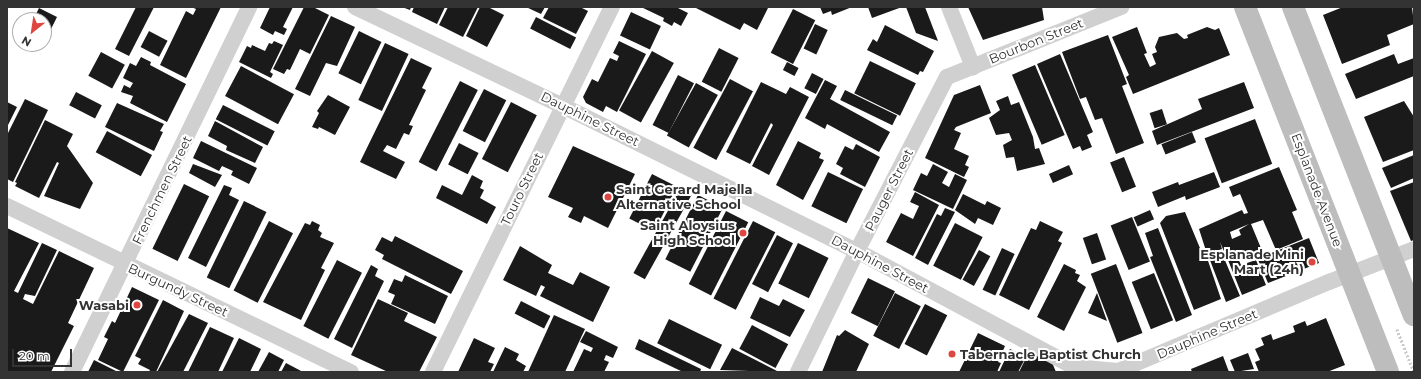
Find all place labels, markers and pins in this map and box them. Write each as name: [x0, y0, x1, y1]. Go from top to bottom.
place label: Saint Gerard Majella Alternative School: [616, 182, 753, 213]
marker: Saint Gerard Majella Alternative School: [603, 192, 613, 202]
place label: Saint Aloysius High School: [640, 218, 735, 249]
marker: Saint Aloysius High School: [738, 228, 748, 238]
place label: Esplanade Mini Mart (24h): [1200, 247, 1304, 278]
marker: Esplanade Mini Mart (24h): [1307, 257, 1317, 267]
place label: Wasabi: [79, 297, 129, 313]
marker: Wasabi: [132, 300, 142, 310]
place label: Tabernacle Baptist Church: [960, 346, 1141, 362]
marker: Tabernacle Baptist Church: [947, 349, 957, 359]

